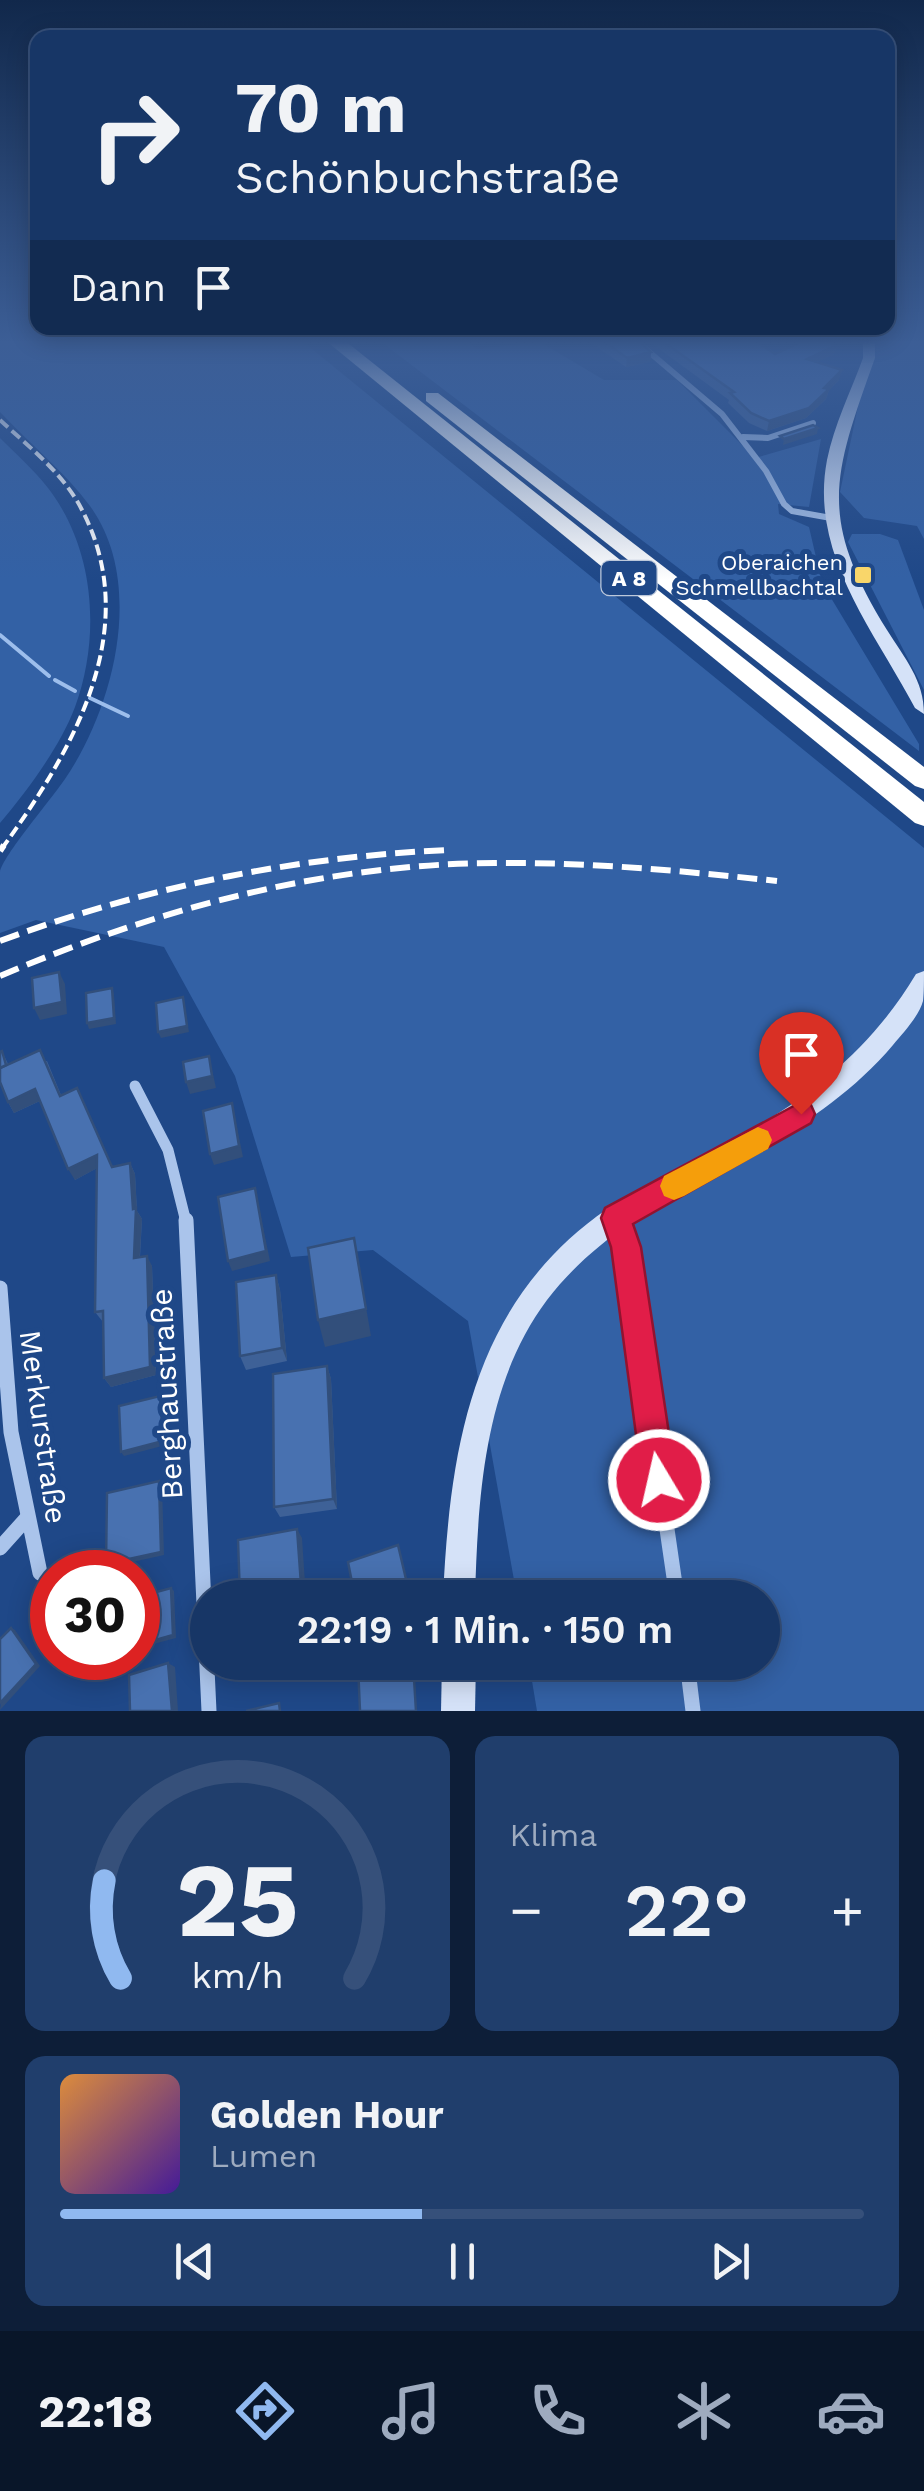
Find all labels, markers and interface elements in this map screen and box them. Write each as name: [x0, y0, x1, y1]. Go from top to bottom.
text: 70 m: [235, 67, 407, 149]
icon: right: [70, 70, 200, 200]
text: Schönbuchstraße: [235, 151, 620, 204]
icon: arrive: [186, 260, 241, 315]
text: Dann: [70, 266, 166, 310]
place label: Oberaichen Schmellbachtal: [675, 550, 843, 600]
road number: A 8: [602, 561, 656, 595]
marker: Oberaichen Schmellbachtal: [852, 564, 874, 586]
pin: [759, 1012, 844, 1115]
icon: arrive: [774, 1027, 829, 1082]
street label: Berghaustraße: [143, 1288, 190, 1501]
street label: Merkurstraße: [13, 1328, 74, 1526]
position arrow: [607, 1428, 711, 1532]
speed limit sign: 30: [30, 1550, 160, 1680]
text: 22:19 · 1 Min. · 150 m: [297, 1608, 673, 1652]
text: Klima: [510, 1816, 597, 1854]
text: 25: [176, 1839, 299, 1961]
text: 22°: [624, 1866, 749, 1954]
text: −: [510, 1878, 543, 1942]
text: +: [831, 1878, 864, 1942]
text: km/h: [191, 1955, 283, 1997]
text: Golden Hour: [210, 2093, 444, 2137]
text: Lumen: [210, 2137, 317, 2175]
icon: previous: [167, 2234, 222, 2289]
icon: pause: [435, 2234, 490, 2289]
icon: next: [703, 2234, 758, 2289]
icon: directions: [230, 2376, 300, 2446]
icon: music: [376, 2376, 446, 2446]
icon: phone: [523, 2376, 593, 2446]
icon: climate: [669, 2376, 739, 2446]
icon: car: [816, 2376, 886, 2446]
text: 22:18: [38, 2385, 153, 2438]

